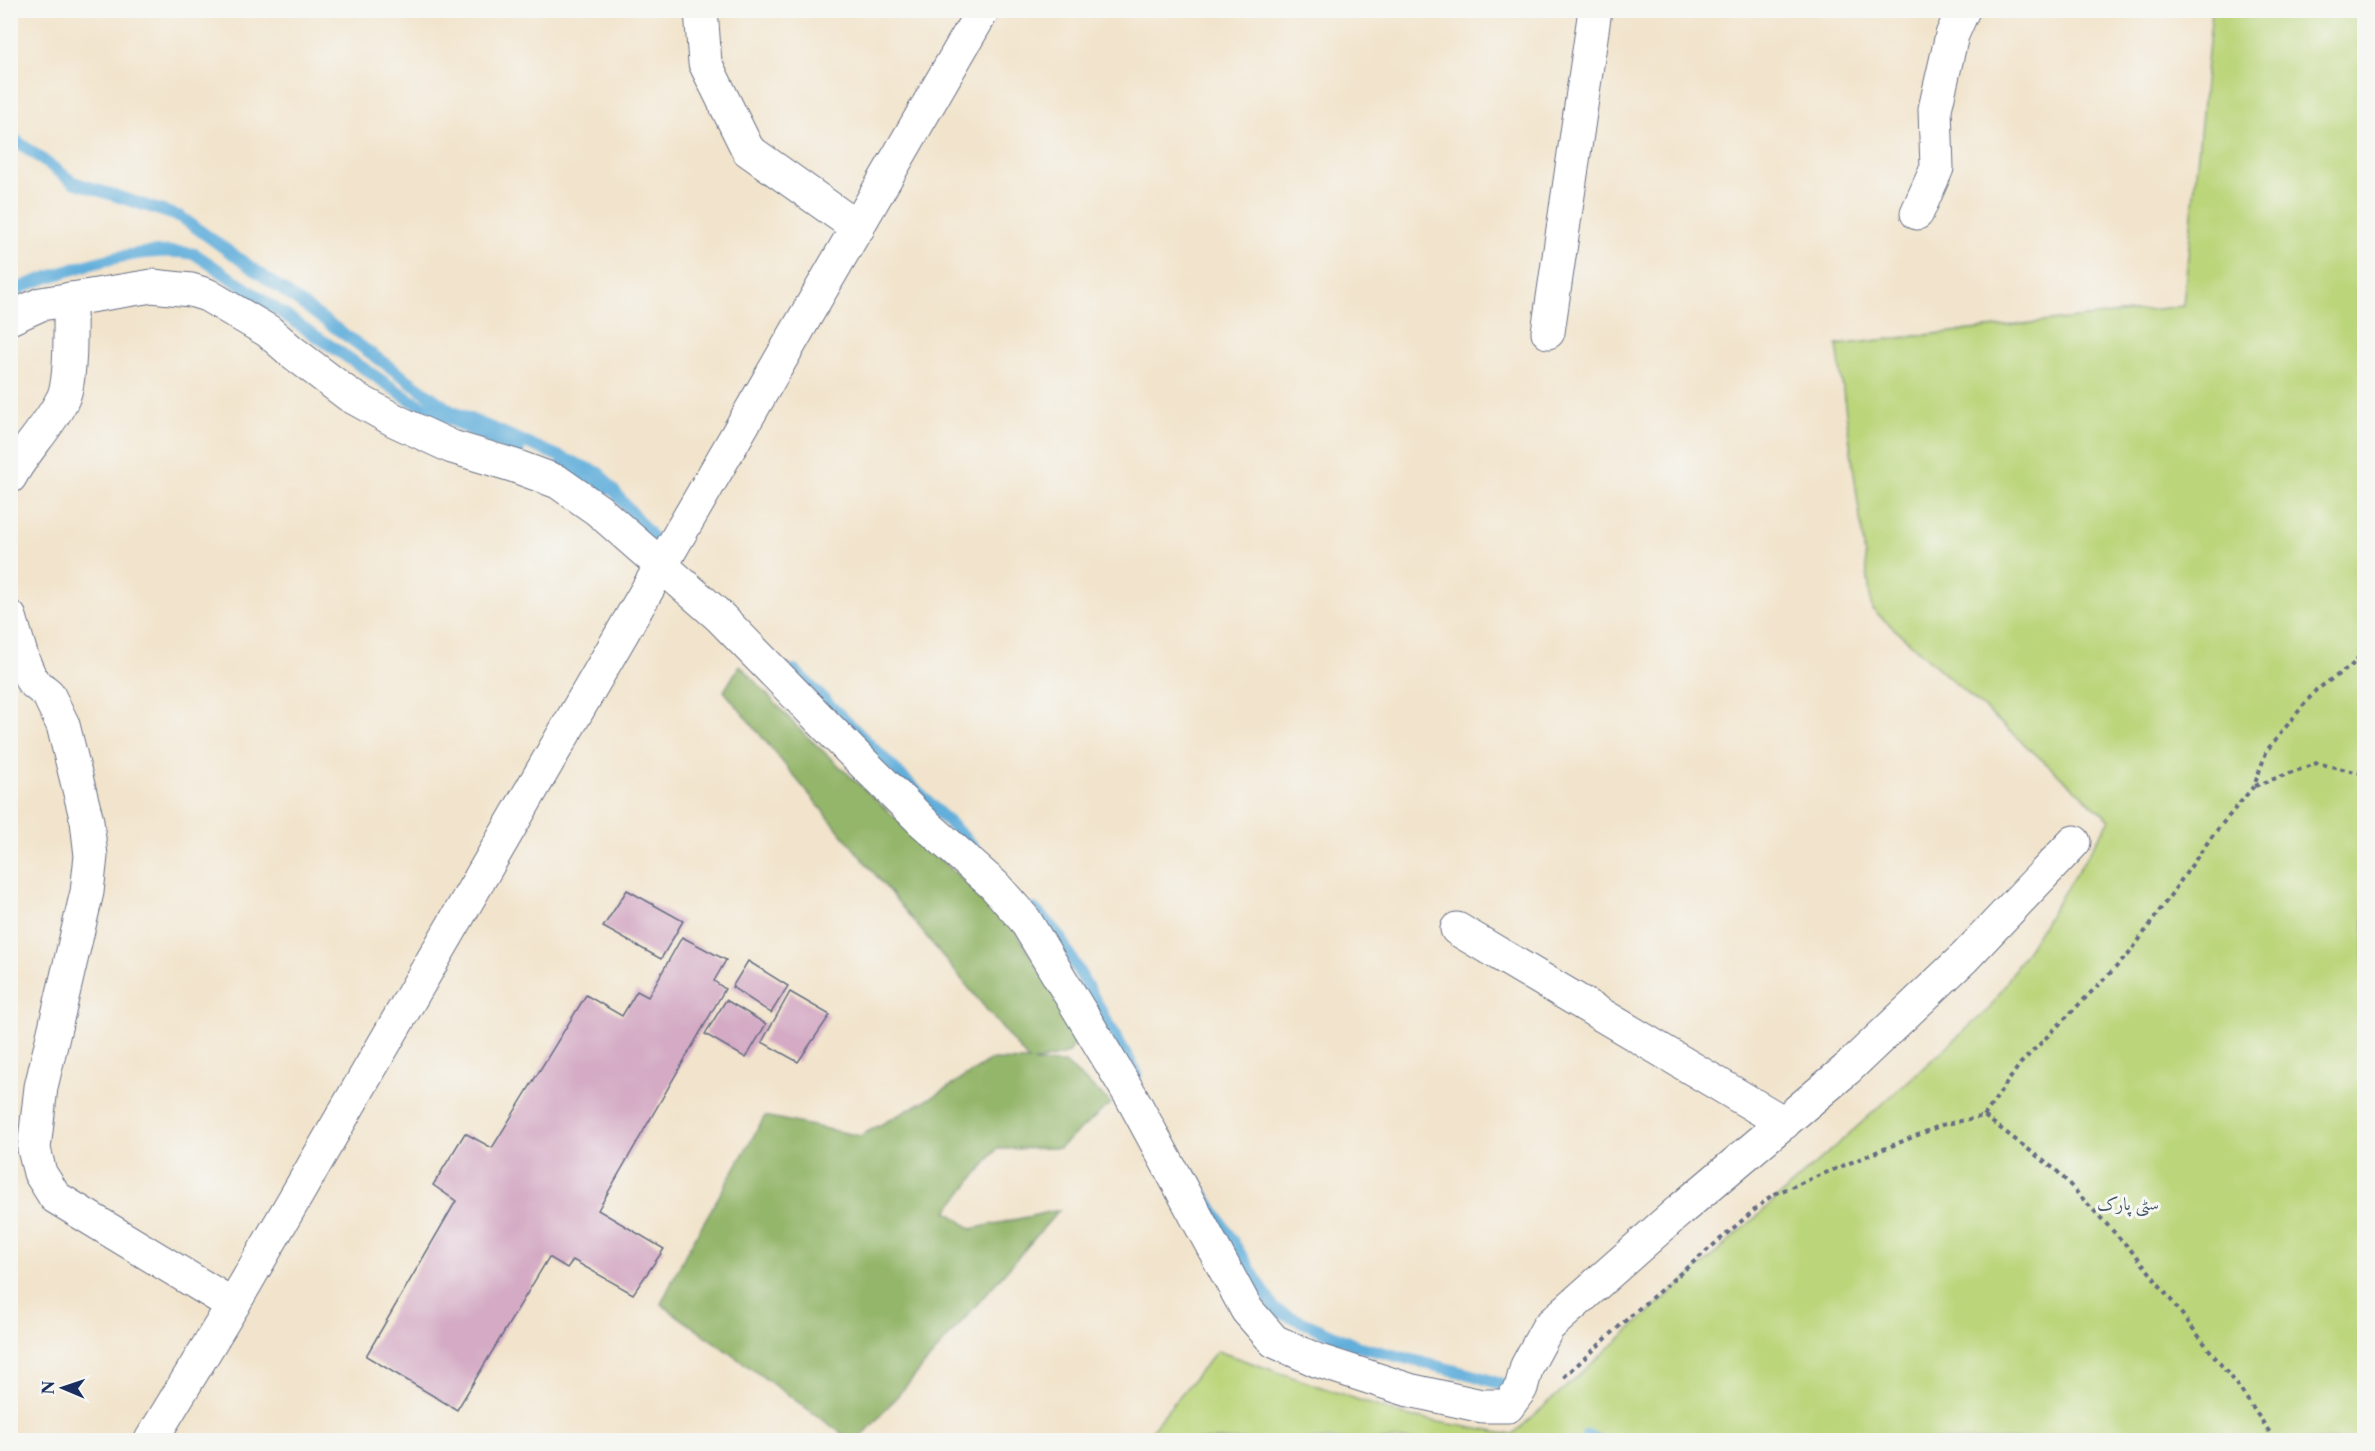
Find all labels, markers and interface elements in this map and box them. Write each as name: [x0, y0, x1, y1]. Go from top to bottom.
park label: سٹی پارک: [2097, 1193, 2159, 1217]
north arrow: [33, 1358, 93, 1418]
text: N: [38, 1380, 58, 1395]

